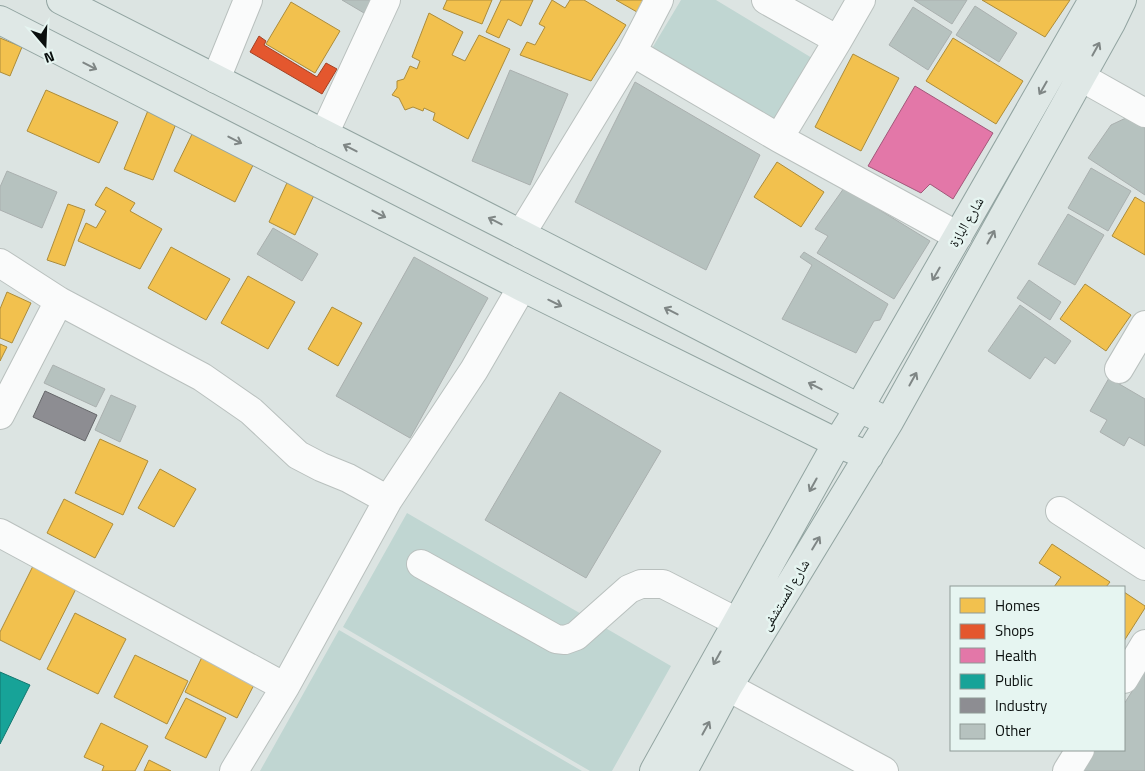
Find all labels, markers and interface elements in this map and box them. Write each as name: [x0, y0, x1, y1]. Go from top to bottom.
north arrow: [20, 20, 70, 70]
one-way arrow: [1092, 43, 1102, 57]
text: N: [41, 46, 57, 69]
one-way arrow: [82, 62, 97, 71]
one-way arrow: [1037, 80, 1047, 94]
one-way arrow: [227, 136, 242, 145]
one-way arrow: [343, 143, 358, 153]
street label: شارع البازة: [943, 193, 988, 251]
one-way arrow: [372, 209, 387, 219]
one-way arrow: [488, 216, 503, 226]
one-way arrow: [987, 230, 997, 244]
one-way arrow: [930, 267, 940, 281]
one-way arrow: [548, 298, 563, 308]
one-way arrow: [664, 306, 679, 315]
one-way arrow: [909, 372, 918, 387]
one-way arrow: [808, 381, 823, 391]
one-way arrow: [808, 478, 818, 493]
one-way arrow: [812, 537, 822, 551]
street label: شارع المستشفى: [755, 555, 814, 635]
legend: [950, 586, 1125, 751]
text: Homes: [995, 594, 1040, 617]
text: Shops: [995, 619, 1034, 642]
text: Health: [995, 644, 1037, 667]
one-way arrow: [712, 650, 721, 665]
text: Public: [995, 669, 1033, 692]
text: Industry: [995, 694, 1047, 717]
text: Other: [995, 719, 1031, 742]
one-way arrow: [702, 721, 711, 736]

